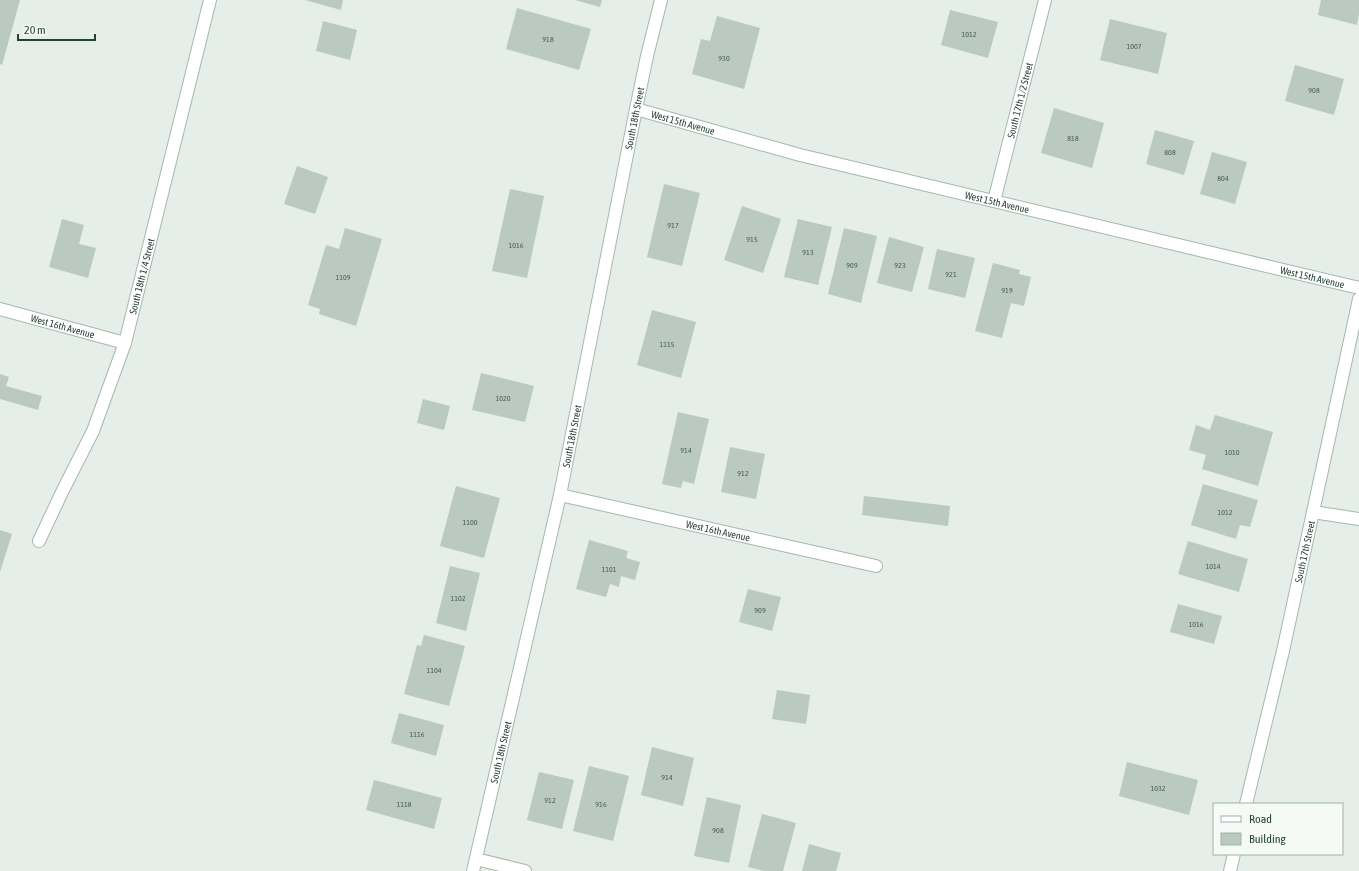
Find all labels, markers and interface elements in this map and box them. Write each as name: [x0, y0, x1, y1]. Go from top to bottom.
scale bar: [18, 16, 95, 42]
text: 20 m: [24, 23, 46, 37]
house number: 1012: [961, 30, 977, 39]
house number: 918: [542, 35, 554, 44]
house number: 1007: [1126, 42, 1142, 51]
house number: 930: [718, 54, 730, 63]
street label: South 17th 1/2 Street: [1005, 61, 1035, 139]
street label: South 18th Street: [623, 86, 646, 150]
house number: 908: [1308, 86, 1320, 95]
street label: West 15th Avenue: [650, 109, 717, 137]
house number: 818: [1067, 134, 1079, 143]
house number: 808: [1164, 148, 1176, 157]
house number: 804: [1217, 174, 1229, 183]
street label: West 15th Avenue: [964, 189, 1031, 215]
house number: 917: [667, 221, 679, 230]
house number: 915: [746, 235, 758, 244]
street label: South 18th 1/4 Street: [127, 237, 157, 315]
house number: 1016: [508, 241, 524, 250]
house number: 913: [802, 248, 814, 257]
house number: 909: [846, 261, 858, 270]
house number: 923: [894, 261, 906, 270]
street label: West 15th Avenue: [1279, 264, 1346, 290]
house number: 921: [945, 270, 957, 279]
house number: 1109: [335, 273, 351, 282]
house number: 919: [1001, 286, 1013, 295]
street label: West 16th Avenue: [30, 313, 96, 341]
house number: 1115: [659, 340, 675, 349]
house number: 1020: [495, 394, 511, 403]
street label: South 18th Street: [561, 404, 584, 468]
house number: 914: [680, 446, 692, 455]
house number: 1010: [1224, 448, 1240, 457]
house number: 912: [737, 469, 749, 478]
house number: 1012: [1217, 508, 1233, 517]
house number: 1100: [462, 518, 478, 527]
street label: West 16th Avenue: [685, 518, 752, 544]
street label: South 17th Street: [1293, 520, 1317, 584]
house number: 1014: [1205, 562, 1221, 571]
house number: 1101: [601, 565, 617, 574]
house number: 1102: [450, 594, 466, 603]
house number: 909: [754, 606, 766, 615]
house number: 1016: [1188, 620, 1204, 629]
house number: 1104: [426, 666, 442, 675]
street label: South 18th Street: [488, 720, 514, 784]
house number: 1116: [409, 730, 425, 739]
house number: 914: [661, 773, 673, 782]
house number: 1032: [1150, 784, 1166, 793]
house number: 912: [544, 796, 556, 805]
house number: 1118: [396, 800, 412, 809]
house number: 916: [595, 800, 607, 809]
legend: [1213, 803, 1343, 855]
text: Road: [1249, 812, 1272, 826]
house number: 908: [712, 826, 724, 835]
text: Building: [1249, 832, 1287, 846]

